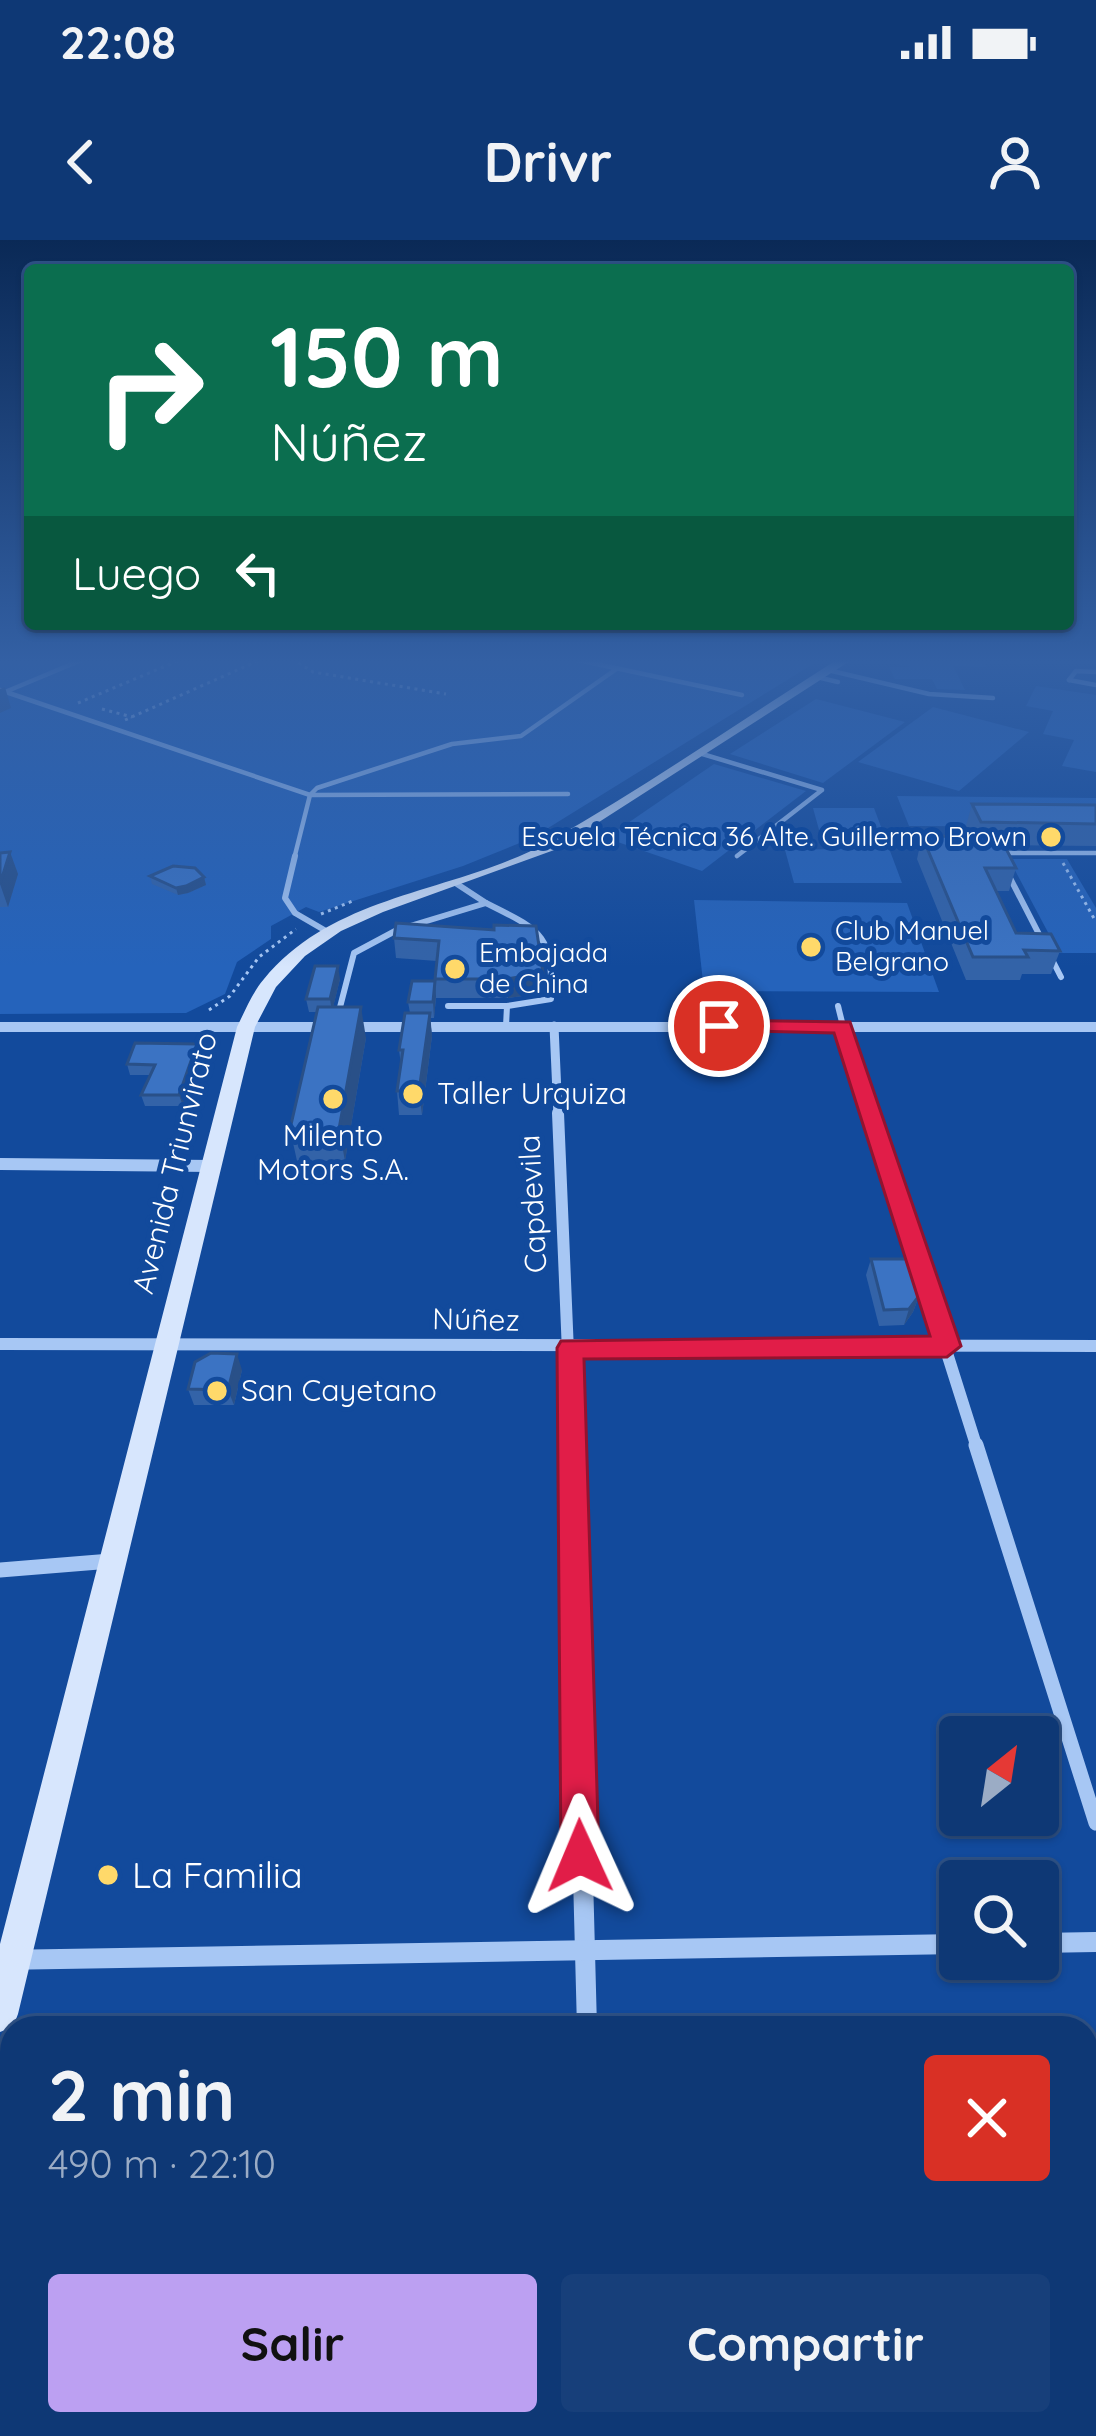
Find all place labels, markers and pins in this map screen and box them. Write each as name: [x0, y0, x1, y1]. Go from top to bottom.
place label: Escuela Técnica 36 Alte. Guillermo Brown: [521, 819, 1027, 853]
marker: Escuela Técnica 36 Alte. Guillermo Brown: [1038, 824, 1064, 850]
place label: Club Manuel Belgrano: [835, 913, 989, 978]
marker: Club Manuel Belgrano: [798, 934, 824, 960]
place label: Embajada de China: [479, 935, 608, 1000]
marker: Embajada de China: [442, 956, 468, 982]
pin: [668, 975, 770, 1077]
place label: Taller Urquiza: [437, 1074, 627, 1112]
marker: Taller Urquiza: [400, 1081, 426, 1107]
marker: Milento Motors S.A.: [320, 1086, 346, 1112]
place label: Milento Motors S.A.: [257, 1116, 409, 1188]
place label: San Cayetano: [241, 1371, 437, 1409]
marker: San Cayetano: [204, 1378, 230, 1404]
place label: La Familia: [132, 1852, 303, 1897]
marker: La Familia: [95, 1862, 121, 1888]

